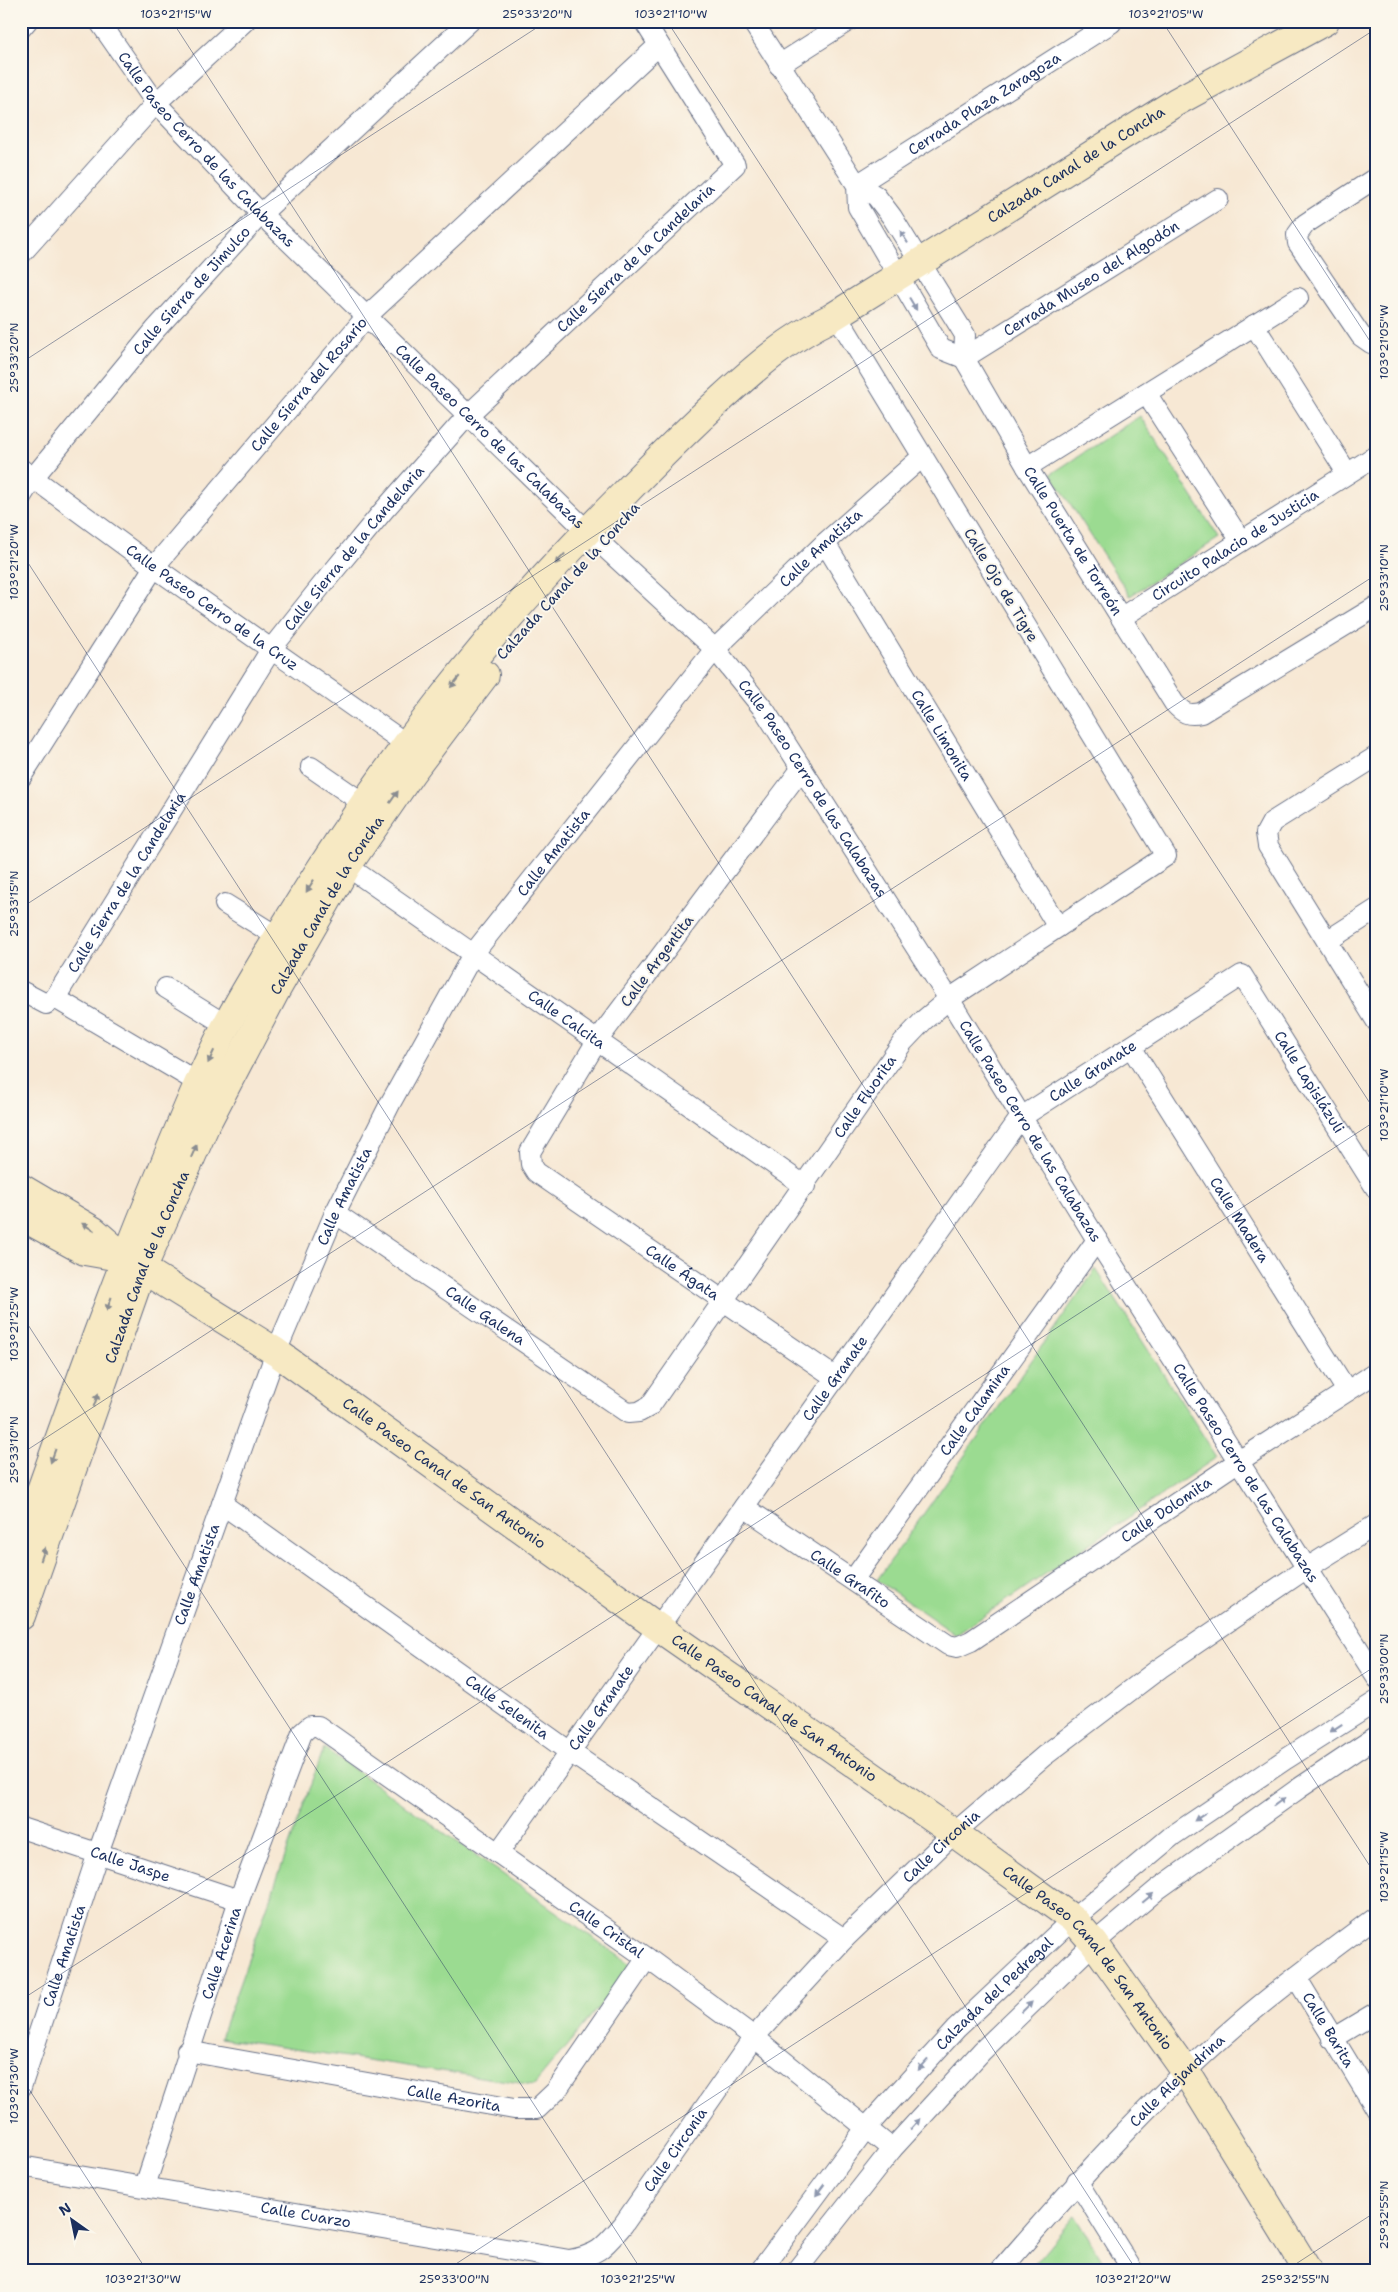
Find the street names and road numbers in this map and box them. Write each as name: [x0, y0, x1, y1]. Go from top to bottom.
street label: Cerrada Plaza Zaragoza: [904, 47, 1065, 160]
street label: Calle Paseo Cerro de las Calabazas: [113, 48, 299, 252]
street label: Calzada Canal de la Concha: [984, 101, 1169, 228]
street label: Calle Sierra de la Candelaria: [552, 179, 719, 337]
street label: Cerrada Museo del Algodón: [999, 216, 1183, 341]
street label: Calle Sierra de Jimulco: [128, 222, 255, 359]
street label: Calle Sierra del Rosario: [246, 313, 372, 456]
street label: Calle Paseo Cerro de las Calabazas: [391, 340, 589, 533]
street label: Calle Sierra de la Candelaria: [279, 461, 429, 635]
street label: Calle Puerta de Torreón: [1019, 463, 1127, 619]
street label: Circuito Palacio de Justicia: [1148, 484, 1323, 606]
street label: Calzada Canal de la Concha: [492, 497, 645, 664]
street label: Calle Amatista: [775, 504, 867, 592]
street label: Calle Ojo de Tigre: [959, 524, 1043, 646]
street label: Calle Paseo Cerro de la Cruz: [122, 540, 302, 675]
street label: Calle Paseo Cerro de las Calabazas: [734, 675, 892, 901]
street label: Calle Limonita: [906, 686, 977, 785]
street label: Calle Sierra de la Candelaria: [63, 788, 191, 977]
street label: Calle Amatista: [513, 804, 595, 901]
street label: Calzada Canal de la Concha: [265, 811, 389, 999]
street label: Calle Argentita: [616, 910, 699, 1011]
street label: Calle Calcita: [524, 985, 610, 1054]
street label: Calle Paseo Cerro de las Calabazas: [954, 1016, 1106, 1246]
street label: Calle Lapislázuli: [1270, 1027, 1349, 1137]
street label: Calle Granate: [1045, 1036, 1140, 1107]
street label: Calle Fluorita: [829, 1051, 901, 1142]
street label: Calle Amatista: [312, 1143, 377, 1248]
street label: Calzada Canal de la Concha: [100, 1167, 194, 1366]
street label: Calle Madera: [1205, 1173, 1274, 1267]
street label: Calle Ágata: [641, 1240, 724, 1305]
street label: Calle Galena: [441, 1281, 530, 1350]
street label: Calle Granate: [798, 1332, 872, 1425]
street label: Calle Paseo Cerro de las Calabazas: [1168, 1359, 1323, 1586]
street label: Calle Calamina: [935, 1360, 1015, 1460]
street label: Calle Paseo Canal de San Antonio: [338, 1393, 550, 1553]
street label: Calle Dolomita: [1117, 1472, 1216, 1548]
street label: Calle Amatista: [170, 1520, 224, 1628]
street label: Calle Grafito: [806, 1544, 894, 1613]
street label: Calle Paseo Canal de San Antonio: [667, 1630, 881, 1786]
street label: Calle Granate: [564, 1661, 638, 1755]
street label: Calle Selenita: [461, 1670, 554, 1744]
street label: Calle Circonia: [898, 1805, 985, 1887]
street label: Calle Jaspe: [88, 1842, 173, 1887]
street label: Calle Paseo Canal de San Antonio: [998, 1861, 1177, 2054]
street label: Calle Cristal: [565, 1896, 648, 1963]
street label: Calle Amatista: [38, 1902, 90, 2010]
street label: Calle Acerina: [197, 1904, 246, 2002]
street label: Calzada del Pedregal: [931, 1932, 1058, 2055]
street label: Calle Barita: [1298, 1989, 1359, 2072]
street label: Calle Alejandrina: [1125, 2030, 1230, 2131]
street label: Calle Azorita: [405, 2080, 503, 2117]
street label: Calle Circonia: [639, 2103, 712, 2196]
street label: Calle Cuarzo: [259, 2197, 353, 2232]

